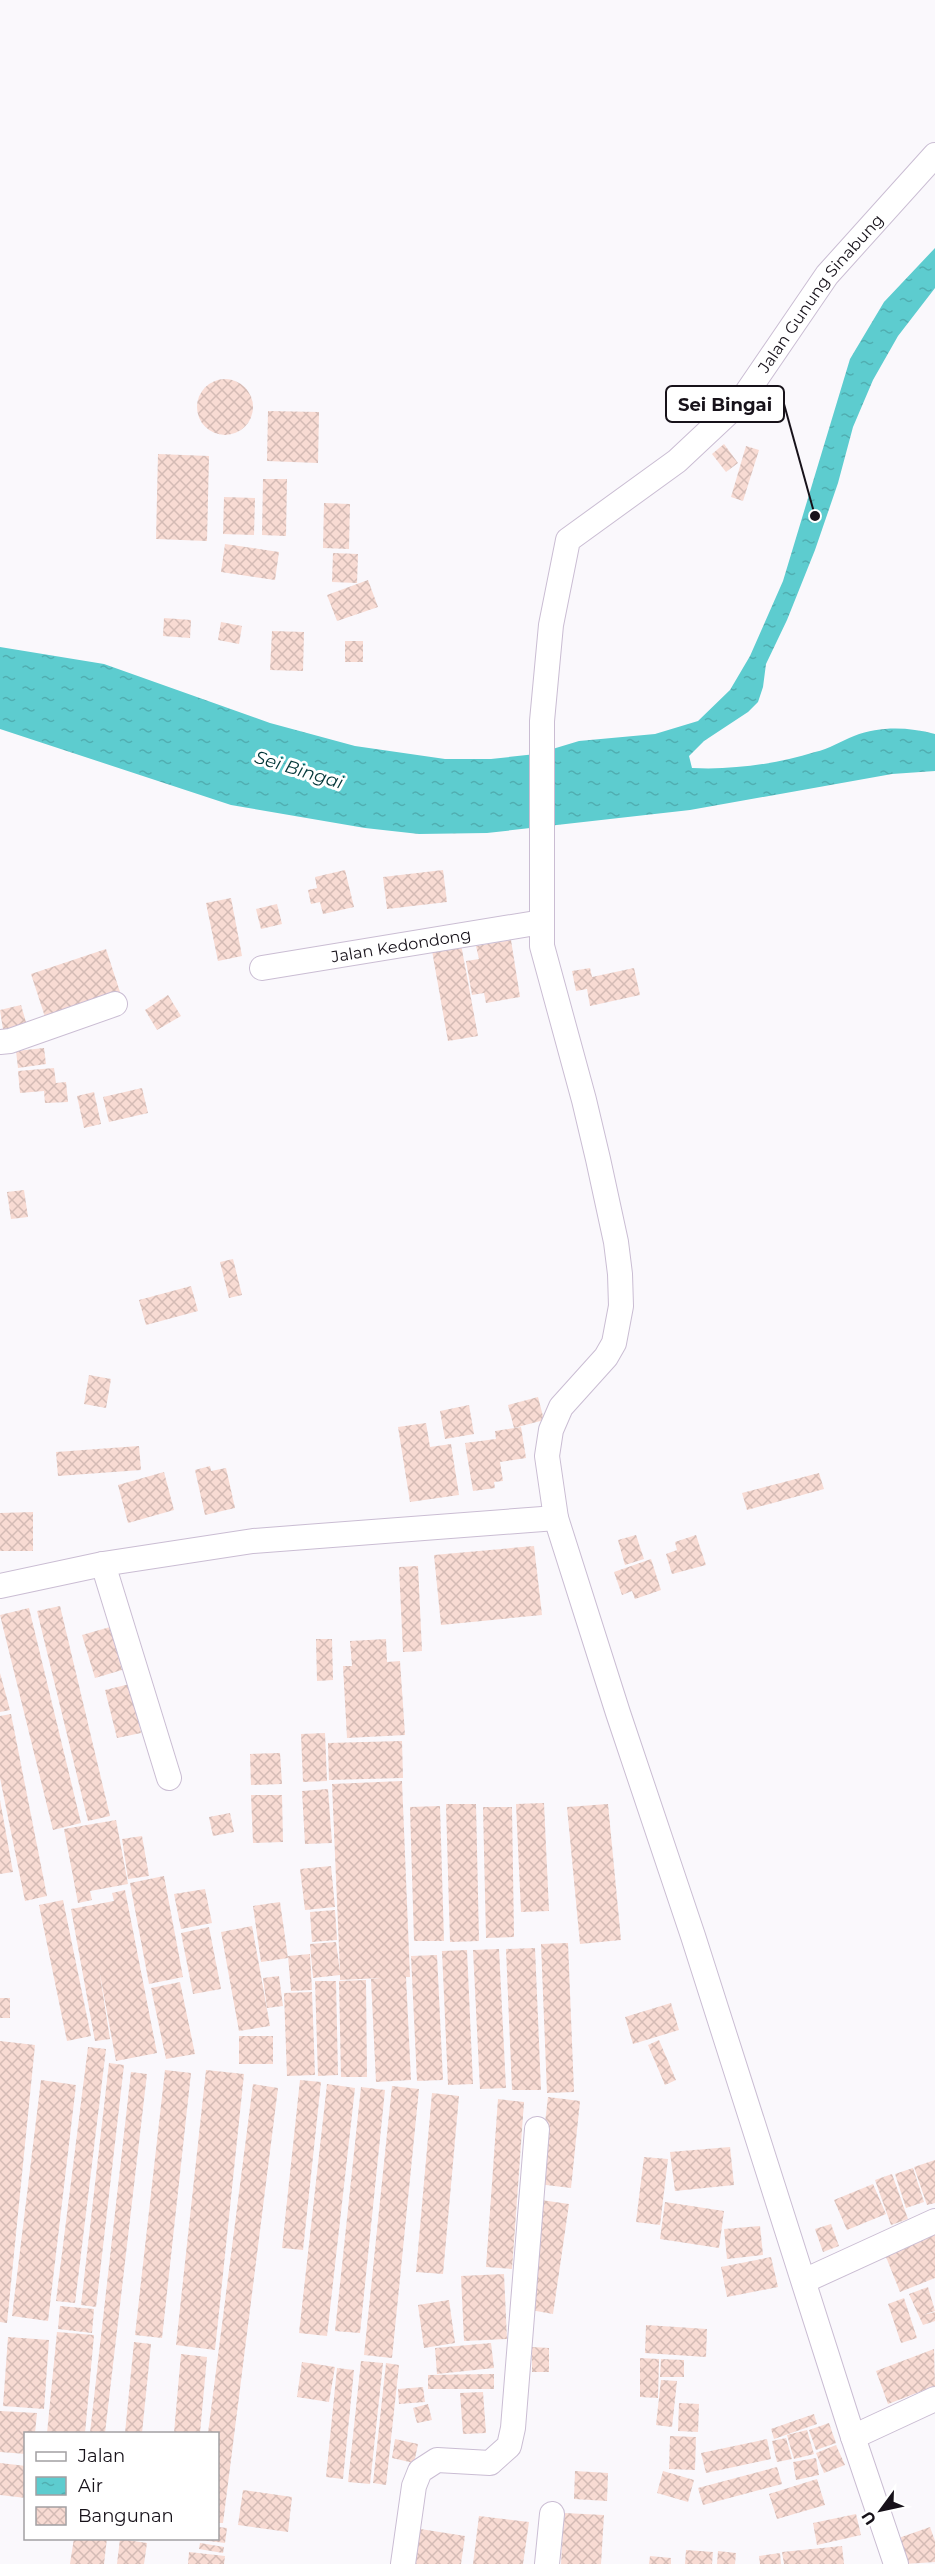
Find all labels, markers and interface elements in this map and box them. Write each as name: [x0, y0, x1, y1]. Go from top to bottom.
street label: Jalan Gunung Sinabung: [753, 210, 887, 377]
callout: Sei Bingai: [666, 386, 784, 422]
text: Sei Bingai: [678, 394, 772, 416]
water label: Sei Bingai: [252, 746, 346, 794]
street label: Jalan Kedondong: [329, 924, 472, 966]
legend: [24, 2432, 219, 2540]
text: Jalan: [77, 2445, 125, 2467]
text: Air: [78, 2475, 103, 2497]
north arrow: [851, 2480, 911, 2540]
text: Bangunan: [78, 2505, 174, 2527]
text: U: [857, 2507, 880, 2528]

